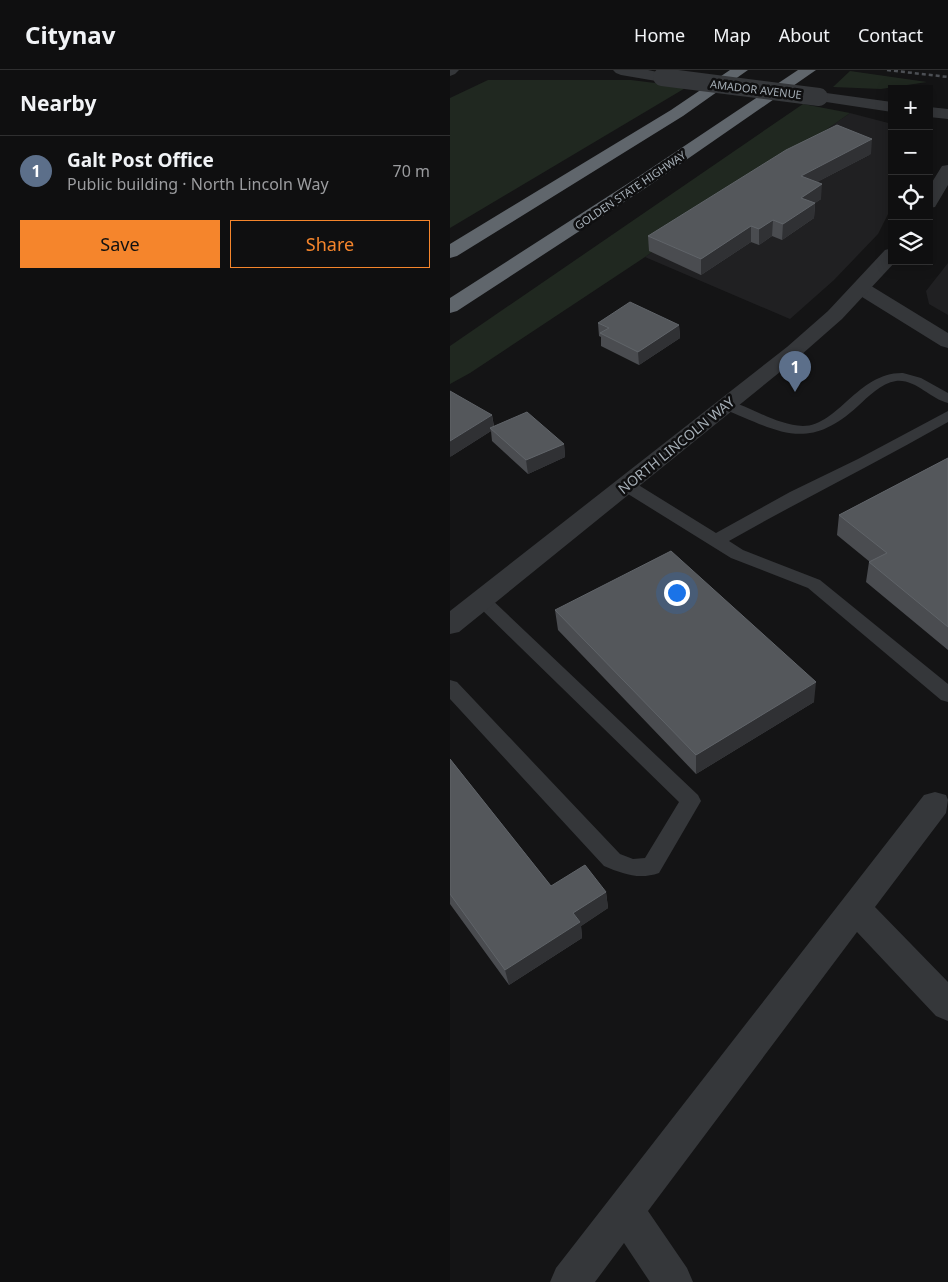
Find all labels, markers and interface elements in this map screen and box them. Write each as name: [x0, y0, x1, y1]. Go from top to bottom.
text: Citynav: [25, 18, 115, 51]
text: Home: [634, 23, 685, 47]
text: Map: [713, 23, 751, 47]
text: About: [779, 23, 830, 47]
text: Contact: [858, 23, 923, 47]
street label: AMADOR AVENUE: [709, 76, 803, 102]
map controls: [888, 85, 933, 265]
button: +: [888, 85, 933, 130]
text: Nearby: [20, 89, 96, 117]
button: −: [888, 130, 933, 175]
text: Galt Post Office: [67, 147, 214, 173]
street label: GOLDEN STATE HIGHWAY: [572, 147, 689, 233]
text: 1: [31, 160, 41, 182]
text: 70 m: [393, 160, 430, 182]
text: Public building · North Lincoln Way: [67, 173, 329, 195]
button: locate: [888, 175, 933, 220]
button: Save: [20, 220, 220, 268]
button: Share: [230, 220, 430, 268]
button: layers: [888, 220, 933, 265]
pin: 1: [779, 351, 811, 392]
street label: NORTH LINCOLN WAY: [614, 392, 738, 498]
your location: [664, 580, 690, 606]

